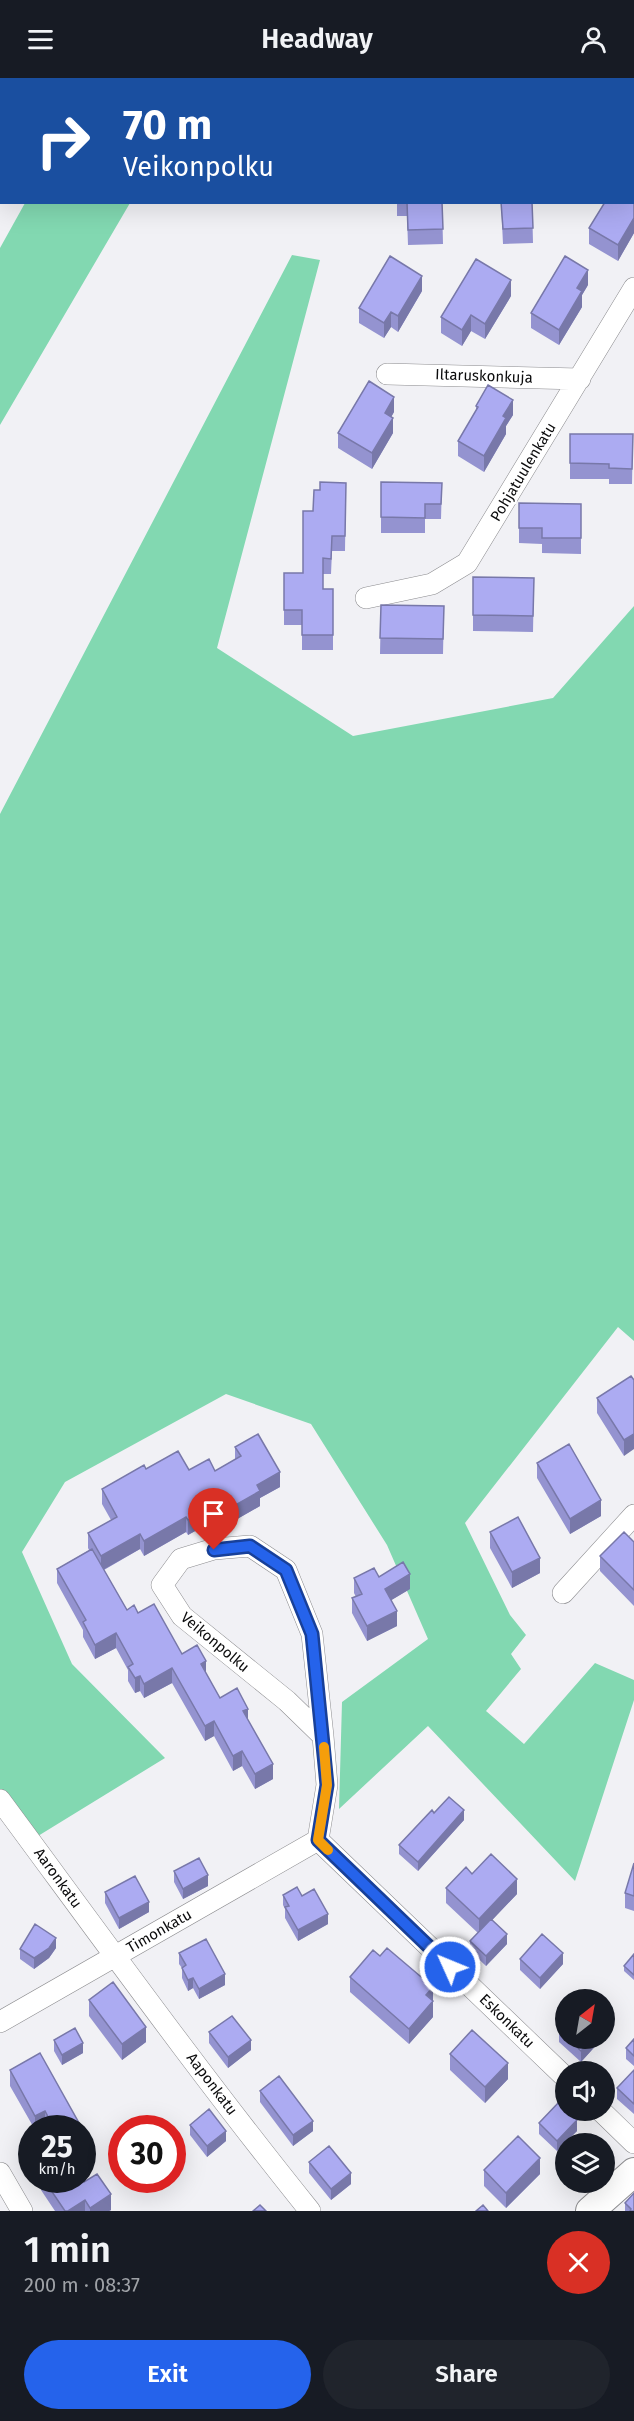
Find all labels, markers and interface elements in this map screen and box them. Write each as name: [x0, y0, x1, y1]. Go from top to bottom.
icon: menu: [24, 23, 57, 56]
text: Headway: [261, 23, 373, 55]
icon: person: [577, 23, 610, 56]
text: 70 m: [123, 100, 212, 150]
icon: right: [24, 102, 102, 180]
text: Veikonpolku: [123, 151, 274, 183]
street label: Iltaruskonkuja: [435, 365, 533, 387]
street label: Pohjatuulenkatu: [486, 419, 560, 525]
pin: [188, 1488, 239, 1550]
icon: arrive: [197, 1497, 230, 1530]
street label: Veikonpolku: [177, 1608, 253, 1676]
street label: Aaronkatu: [30, 1845, 86, 1911]
street label: Timonkatu: [123, 1905, 195, 1957]
position arrow: [418, 1935, 482, 1999]
north arrow: [555, 1989, 615, 2049]
map controls: [555, 1989, 615, 2193]
street label: Eskonkatu: [476, 1990, 538, 2052]
street label: Aaponkatu: [183, 2049, 241, 2119]
button: sound: [555, 2061, 615, 2121]
speed limit sign: 30: [108, 2115, 186, 2193]
text: 25: [41, 2129, 73, 2165]
button: layers: [555, 2133, 615, 2193]
text: km/h: [38, 2160, 76, 2178]
text: 1 min: [24, 2228, 111, 2272]
button: close: [547, 2231, 610, 2294]
text: 200 m · 08:37: [24, 2273, 140, 2297]
button: Exit: [24, 2340, 311, 2409]
button: Share: [323, 2340, 610, 2409]

